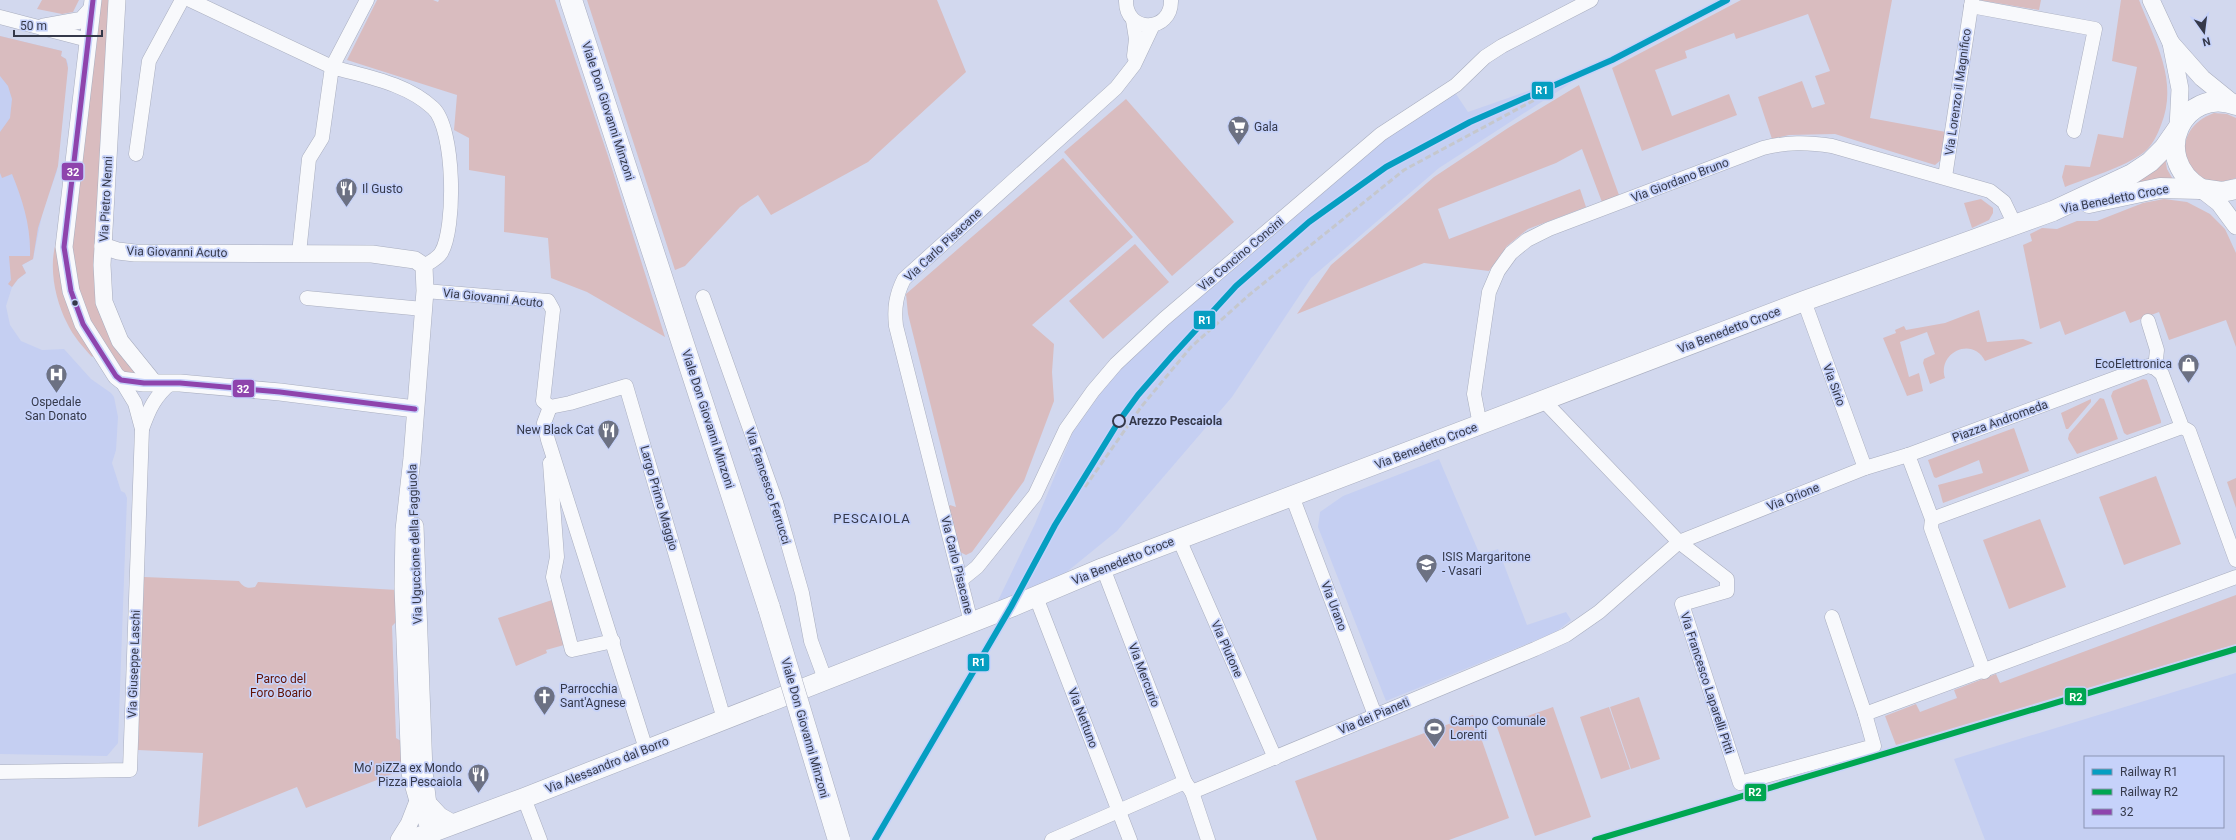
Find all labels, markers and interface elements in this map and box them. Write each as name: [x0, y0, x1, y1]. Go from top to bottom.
scale bar: [14, 12, 102, 38]
north arrow: [2184, 12, 2224, 52]
text: 50 m: [20, 19, 47, 33]
street label: Via Lorenzo il Magnifico: [1942, 28, 1974, 156]
text: N: [2201, 34, 2212, 49]
street label: Viale Don Giovanni Minzoni: [579, 40, 637, 182]
line badge: R1: [1531, 81, 1554, 100]
text: R1: [1535, 84, 1549, 97]
supermarket icon: Gala: [1225, 114, 1251, 147]
place label: Gala: [1254, 120, 1278, 134]
street label: Via Giordano Bruno: [1629, 155, 1731, 205]
street label: Via Pietro Nenni: [97, 156, 115, 242]
line badge: 32: [61, 162, 84, 181]
text: 32: [67, 166, 79, 179]
restaurant icon: Il Gusto: [333, 176, 359, 209]
place label: Il Gusto: [362, 182, 403, 196]
street label: Via Benedetto Croce: [2060, 182, 2170, 216]
street label: Via Carlo Pisacane: [902, 206, 984, 284]
street label: Via Concino Concini: [1196, 214, 1287, 294]
street label: Via Giovanni Acuto: [127, 244, 228, 260]
street label: Via Giovanni Acuto: [442, 286, 544, 310]
unlabelled marker: [70, 298, 80, 308]
street label: Via Benedetto Croce: [1676, 304, 1782, 356]
line badge: R1: [1193, 310, 1216, 330]
text: R1: [1198, 314, 1212, 327]
street label: Viale Don Giovanni Minzoni: [679, 348, 737, 490]
shop icon: EcoElettronica: [2175, 351, 2201, 384]
place label: EcoElettronica: [2095, 357, 2172, 371]
hospital icon: Ospedale San Donato: [43, 362, 69, 395]
street label: Via Sirio: [1820, 362, 1848, 408]
line badge: 32: [232, 379, 255, 398]
text: 32: [237, 383, 249, 396]
place label: Ospedale San Donato: [25, 395, 87, 423]
street label: Piazza Andromeda: [1950, 397, 2050, 445]
marker: Arezzo Pescaiola: [1112, 414, 1126, 428]
place label: Arezzo Pescaiola: [1129, 414, 1223, 428]
restaurant icon: New Black Cat: [596, 417, 622, 450]
street label: Via Benedetto Croce: [1373, 420, 1479, 472]
place label: New Black Cat: [517, 423, 594, 437]
street label: Via Francesco Ferrucci: [743, 426, 793, 546]
street label: Largo Primo Maggio: [637, 444, 681, 552]
street label: Via Uguccione della Faggiuola: [405, 464, 425, 624]
street label: Via Orione: [1765, 480, 1821, 514]
district label: PESCAIOLA: [833, 511, 911, 526]
street label: Via Carlo Pisacane: [938, 515, 976, 615]
street label: Via Benedetto Croce: [1070, 534, 1176, 588]
place label: ISIS Margaritone - Vasari: [1442, 550, 1531, 578]
school or university icon: ISIS Margaritone - Vasari: [1413, 551, 1439, 584]
street label: Via Urano: [1318, 579, 1350, 633]
street label: Via Giuseppe Laschi: [125, 610, 143, 718]
street label: Via Francesco Laparelli Pitti: [1677, 610, 1737, 756]
street label: Via Plutone: [1208, 618, 1246, 680]
street label: Via Mercurio: [1125, 641, 1163, 709]
line badge: R1: [967, 653, 990, 672]
street label: Viale Don Giovanni Minzoni: [778, 656, 832, 800]
text: R1: [972, 656, 986, 669]
park label: Parco del Foro Boario: [250, 672, 312, 700]
place label: Parrocchia Sant'Agnese: [560, 682, 626, 710]
church icon: Parrocchia Sant'Agnese: [531, 683, 557, 716]
street label: Via Nettuno: [1065, 686, 1101, 750]
line badge: R2: [2064, 687, 2087, 706]
text: R2: [2069, 691, 2083, 704]
street label: Via dei Pianeti: [1336, 695, 1412, 737]
place label: Campo Comunale Lorenti: [1450, 714, 1546, 742]
sports icon: Campo Comunale Lorenti: [1421, 715, 1447, 748]
street label: Via Alessandro dal Borro: [543, 734, 671, 796]
legend: [2084, 756, 2224, 828]
place label: Mo' piZZa ex Mondo Pizza Pescaiola: [354, 761, 462, 789]
restaurant icon: Mo' piZZa ex Mondo Pizza Pescaiola: [465, 762, 491, 795]
text: Railway R1: [2120, 765, 2178, 779]
line badge: R2: [1744, 783, 1767, 802]
text: Railway R2: [2120, 785, 2178, 799]
text: R2: [1748, 786, 1762, 799]
text: 32: [2120, 805, 2134, 819]

